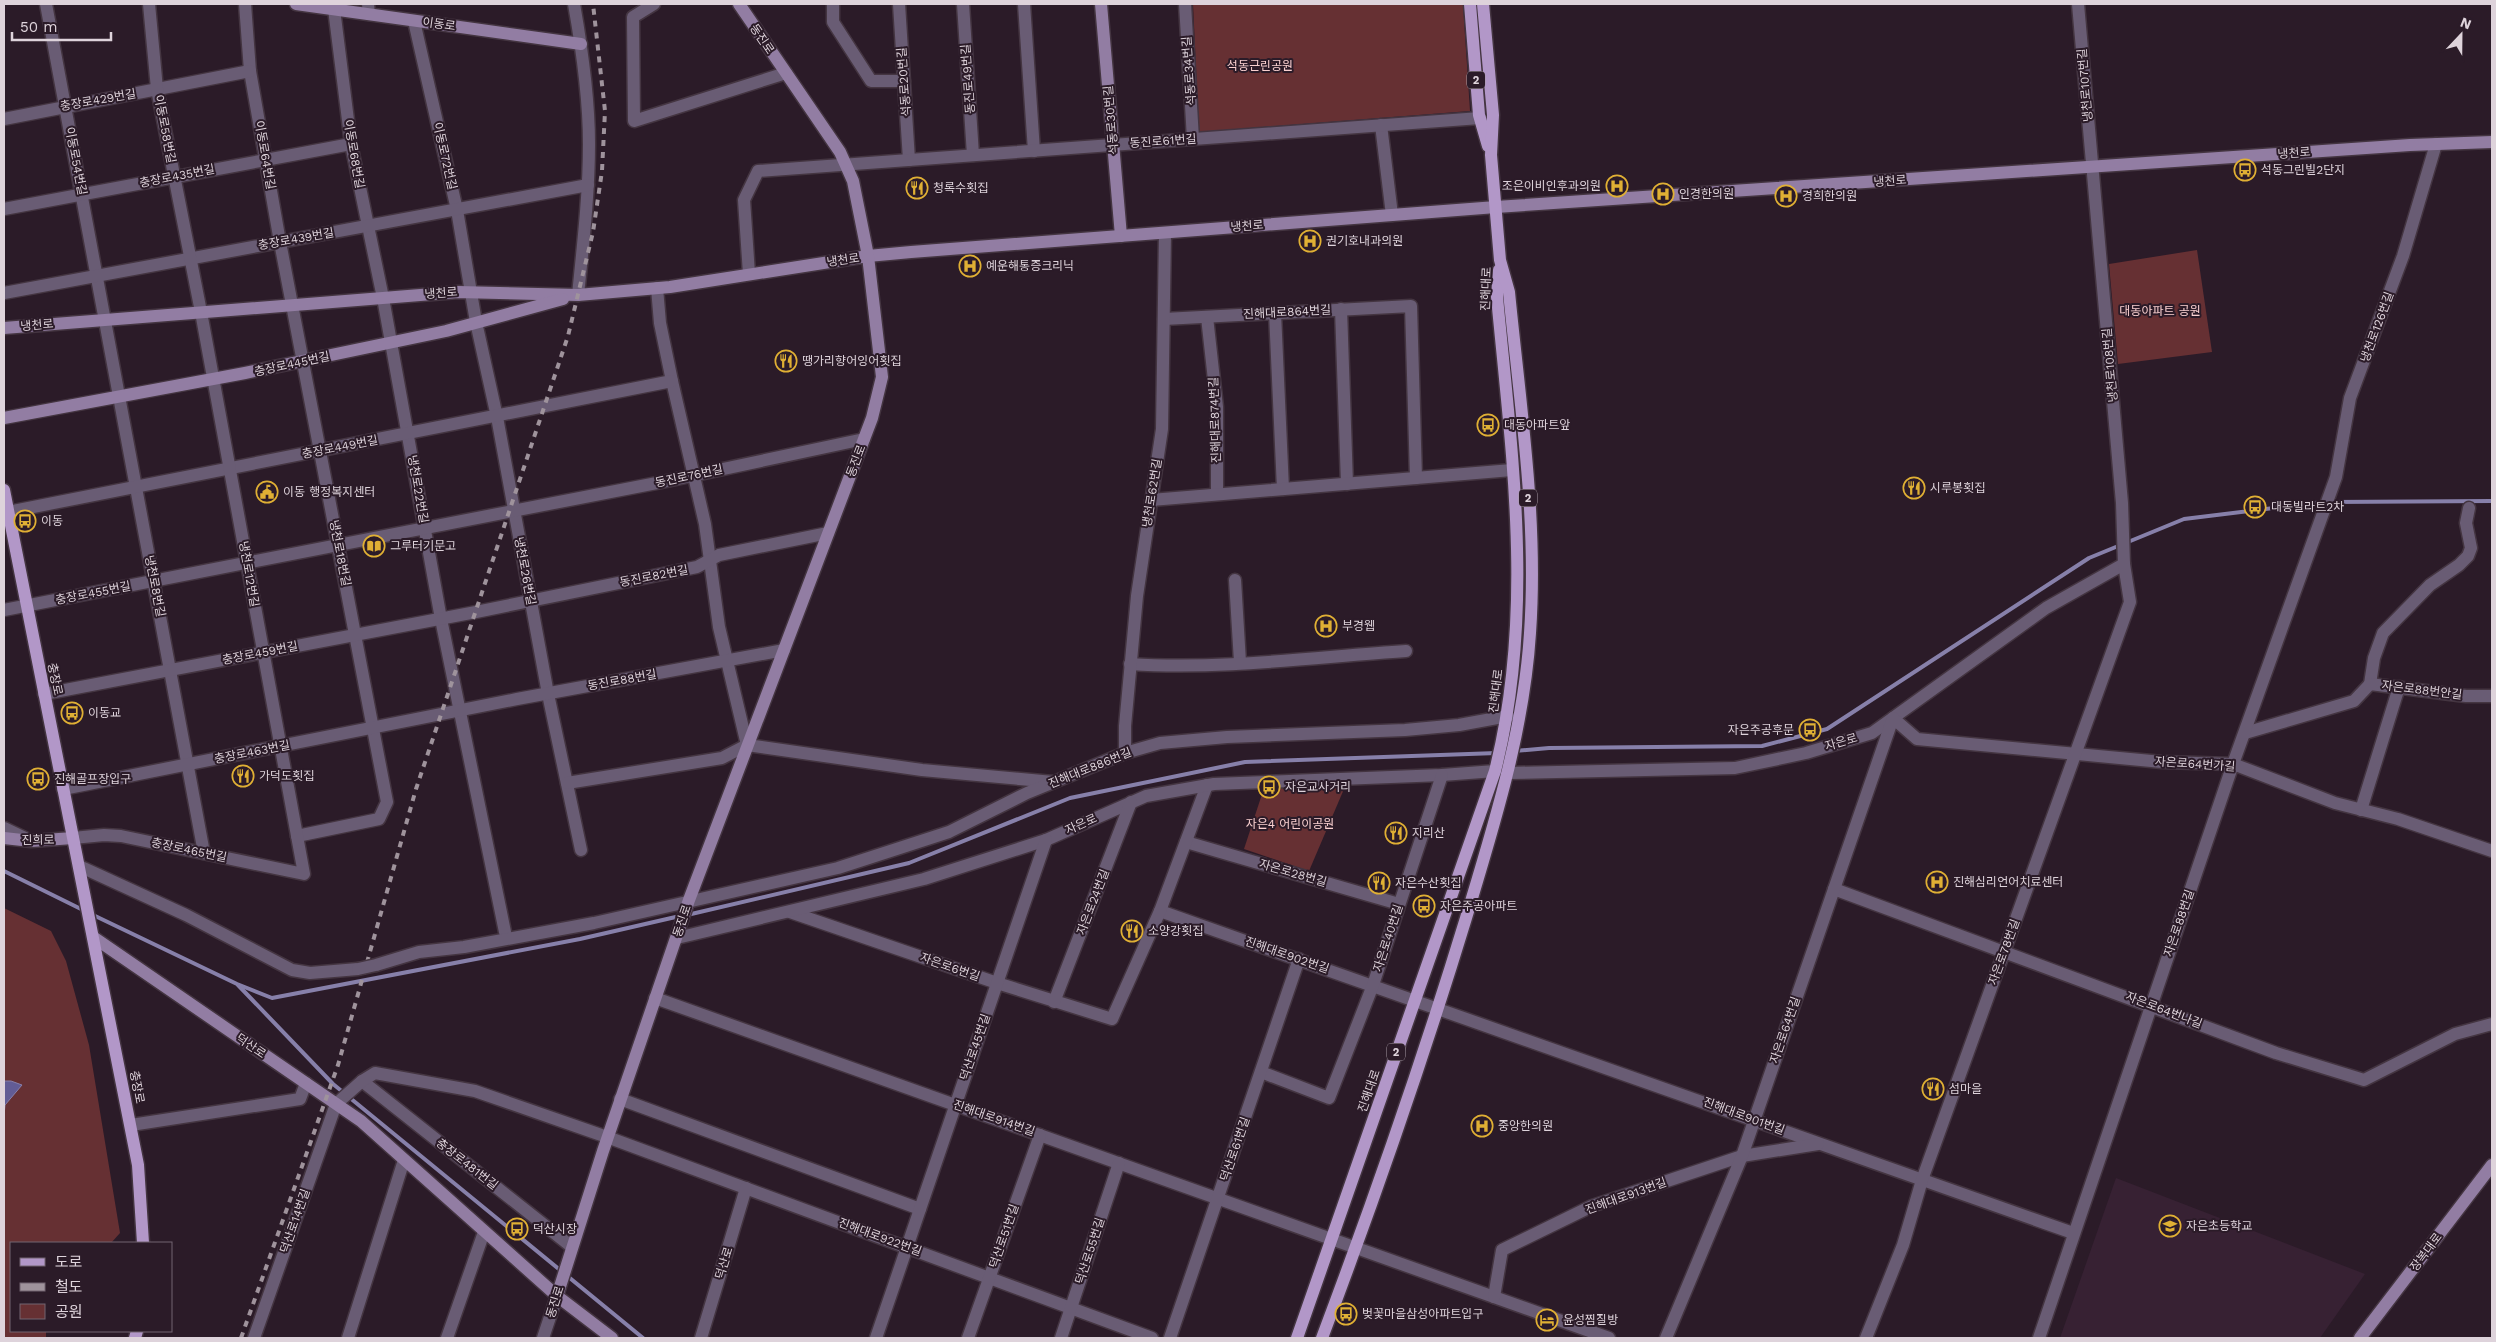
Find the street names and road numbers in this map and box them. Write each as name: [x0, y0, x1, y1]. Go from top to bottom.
street label: 이동로: [422, 15, 456, 33]
street label: 동진로: [747, 21, 777, 57]
street label: 석동로34번길: [1180, 36, 1198, 106]
street label: 동진로49번길: [959, 44, 977, 114]
street label: 석동로20번길: [895, 47, 913, 117]
street label: 냉천로107번길: [2075, 48, 2095, 122]
road number: 2: [1467, 72, 1485, 88]
street label: 석동로30번길: [1101, 85, 1121, 155]
street label: 충장로429번길: [59, 86, 137, 114]
street label: 이동로58번길: [151, 94, 179, 164]
street label: 이동로68번길: [341, 118, 367, 190]
street label: 이동로64번길: [252, 119, 278, 191]
street label: 이동로72번길: [430, 121, 460, 191]
street label: 이동로54번길: [62, 126, 90, 196]
street label: 동진로61번길: [1129, 132, 1197, 150]
street label: 냉천로: [2277, 145, 2311, 161]
street label: 충장로435번길: [138, 162, 216, 190]
street label: 냉천로: [1873, 173, 1907, 189]
street label: 냉천로: [1230, 218, 1264, 234]
street label: 충장로439번길: [257, 225, 335, 253]
street label: 냉천로: [826, 251, 860, 269]
street label: 진해대로: [1478, 267, 1494, 311]
street label: 냉천로: [424, 285, 458, 301]
street label: 냉천로126번길: [2358, 290, 2396, 364]
street label: 진해대로864번길: [1243, 303, 1331, 321]
street label: 냉천로: [20, 317, 54, 333]
street label: 냉천로108번길: [2100, 327, 2120, 403]
street label: 충장로445번길: [253, 349, 331, 379]
street label: 진해대로874번길: [1206, 377, 1224, 463]
street label: 충장로449번길: [301, 433, 379, 461]
street label: 동진로: [844, 443, 868, 479]
street label: 냉천로22번길: [405, 454, 431, 524]
street label: 냉천로62번길: [1140, 458, 1164, 528]
street label: 동진로76번길: [654, 462, 724, 490]
road number: 2: [1519, 489, 1537, 506]
street label: 냉천로18번길: [327, 519, 353, 587]
street label: 냉천로26번길: [511, 536, 539, 606]
street label: 냉천로12번길: [236, 540, 262, 608]
street label: 냉천로8번길: [142, 554, 168, 618]
street label: 동진로82번길: [619, 562, 689, 590]
street label: 충장로455번길: [54, 579, 132, 607]
street label: 충장로459번길: [221, 639, 299, 667]
street label: 충장로: [45, 661, 65, 697]
street label: 동진로88번길: [586, 667, 658, 693]
street label: 진해대로: [1486, 668, 1506, 714]
street label: 자은로88번안길: [2381, 678, 2463, 702]
street label: 자은로: [1823, 731, 1859, 753]
street label: 충장로463번길: [213, 738, 291, 766]
street label: 진해대로886번길: [1046, 745, 1134, 791]
street label: 자은로64번가길: [2154, 754, 2236, 774]
street label: 자은로: [1063, 811, 1099, 837]
street label: 진희로: [21, 833, 55, 847]
street label: 충장로465번길: [150, 835, 228, 865]
street label: 자은로28번길: [1258, 857, 1328, 889]
street label: 자은로24번길: [1074, 867, 1112, 937]
street label: 자은로88번길: [2161, 888, 2197, 958]
street label: 동진로: [670, 903, 694, 939]
street label: 자은로40번길: [1371, 903, 1405, 973]
street label: 자은로78번길: [1986, 917, 2022, 987]
street label: 진해대로902번길: [1243, 934, 1331, 976]
street label: 자은로6번길: [918, 950, 982, 984]
street label: 자은로64번나길: [2124, 989, 2204, 1031]
street label: 자은로64번길: [1767, 995, 1803, 1065]
street label: 덕산로45번길: [957, 1012, 993, 1082]
street label: 덕산로: [233, 1031, 269, 1061]
road number: 2: [1387, 1044, 1405, 1060]
street label: 진해대로: [1355, 1068, 1383, 1114]
street label: 충장로: [127, 1069, 147, 1105]
street label: 진해대로901번길: [1701, 1095, 1787, 1137]
street label: 진해대로914번길: [951, 1097, 1037, 1139]
street label: 덕산로61번길: [1217, 1115, 1253, 1183]
street label: 충장로481번길: [433, 1136, 501, 1192]
street label: 진해대로913번길: [1584, 1175, 1668, 1217]
street label: 덕산로14번길: [277, 1187, 313, 1255]
street label: 덕산로51번길: [986, 1202, 1022, 1270]
street label: 진해대로922번길: [836, 1215, 924, 1259]
street label: 덕산로55번길: [1073, 1216, 1107, 1286]
street label: 장복대로: [2407, 1230, 2445, 1274]
street label: 덕산로: [712, 1245, 736, 1281]
street label: 동진로: [543, 1284, 567, 1320]

